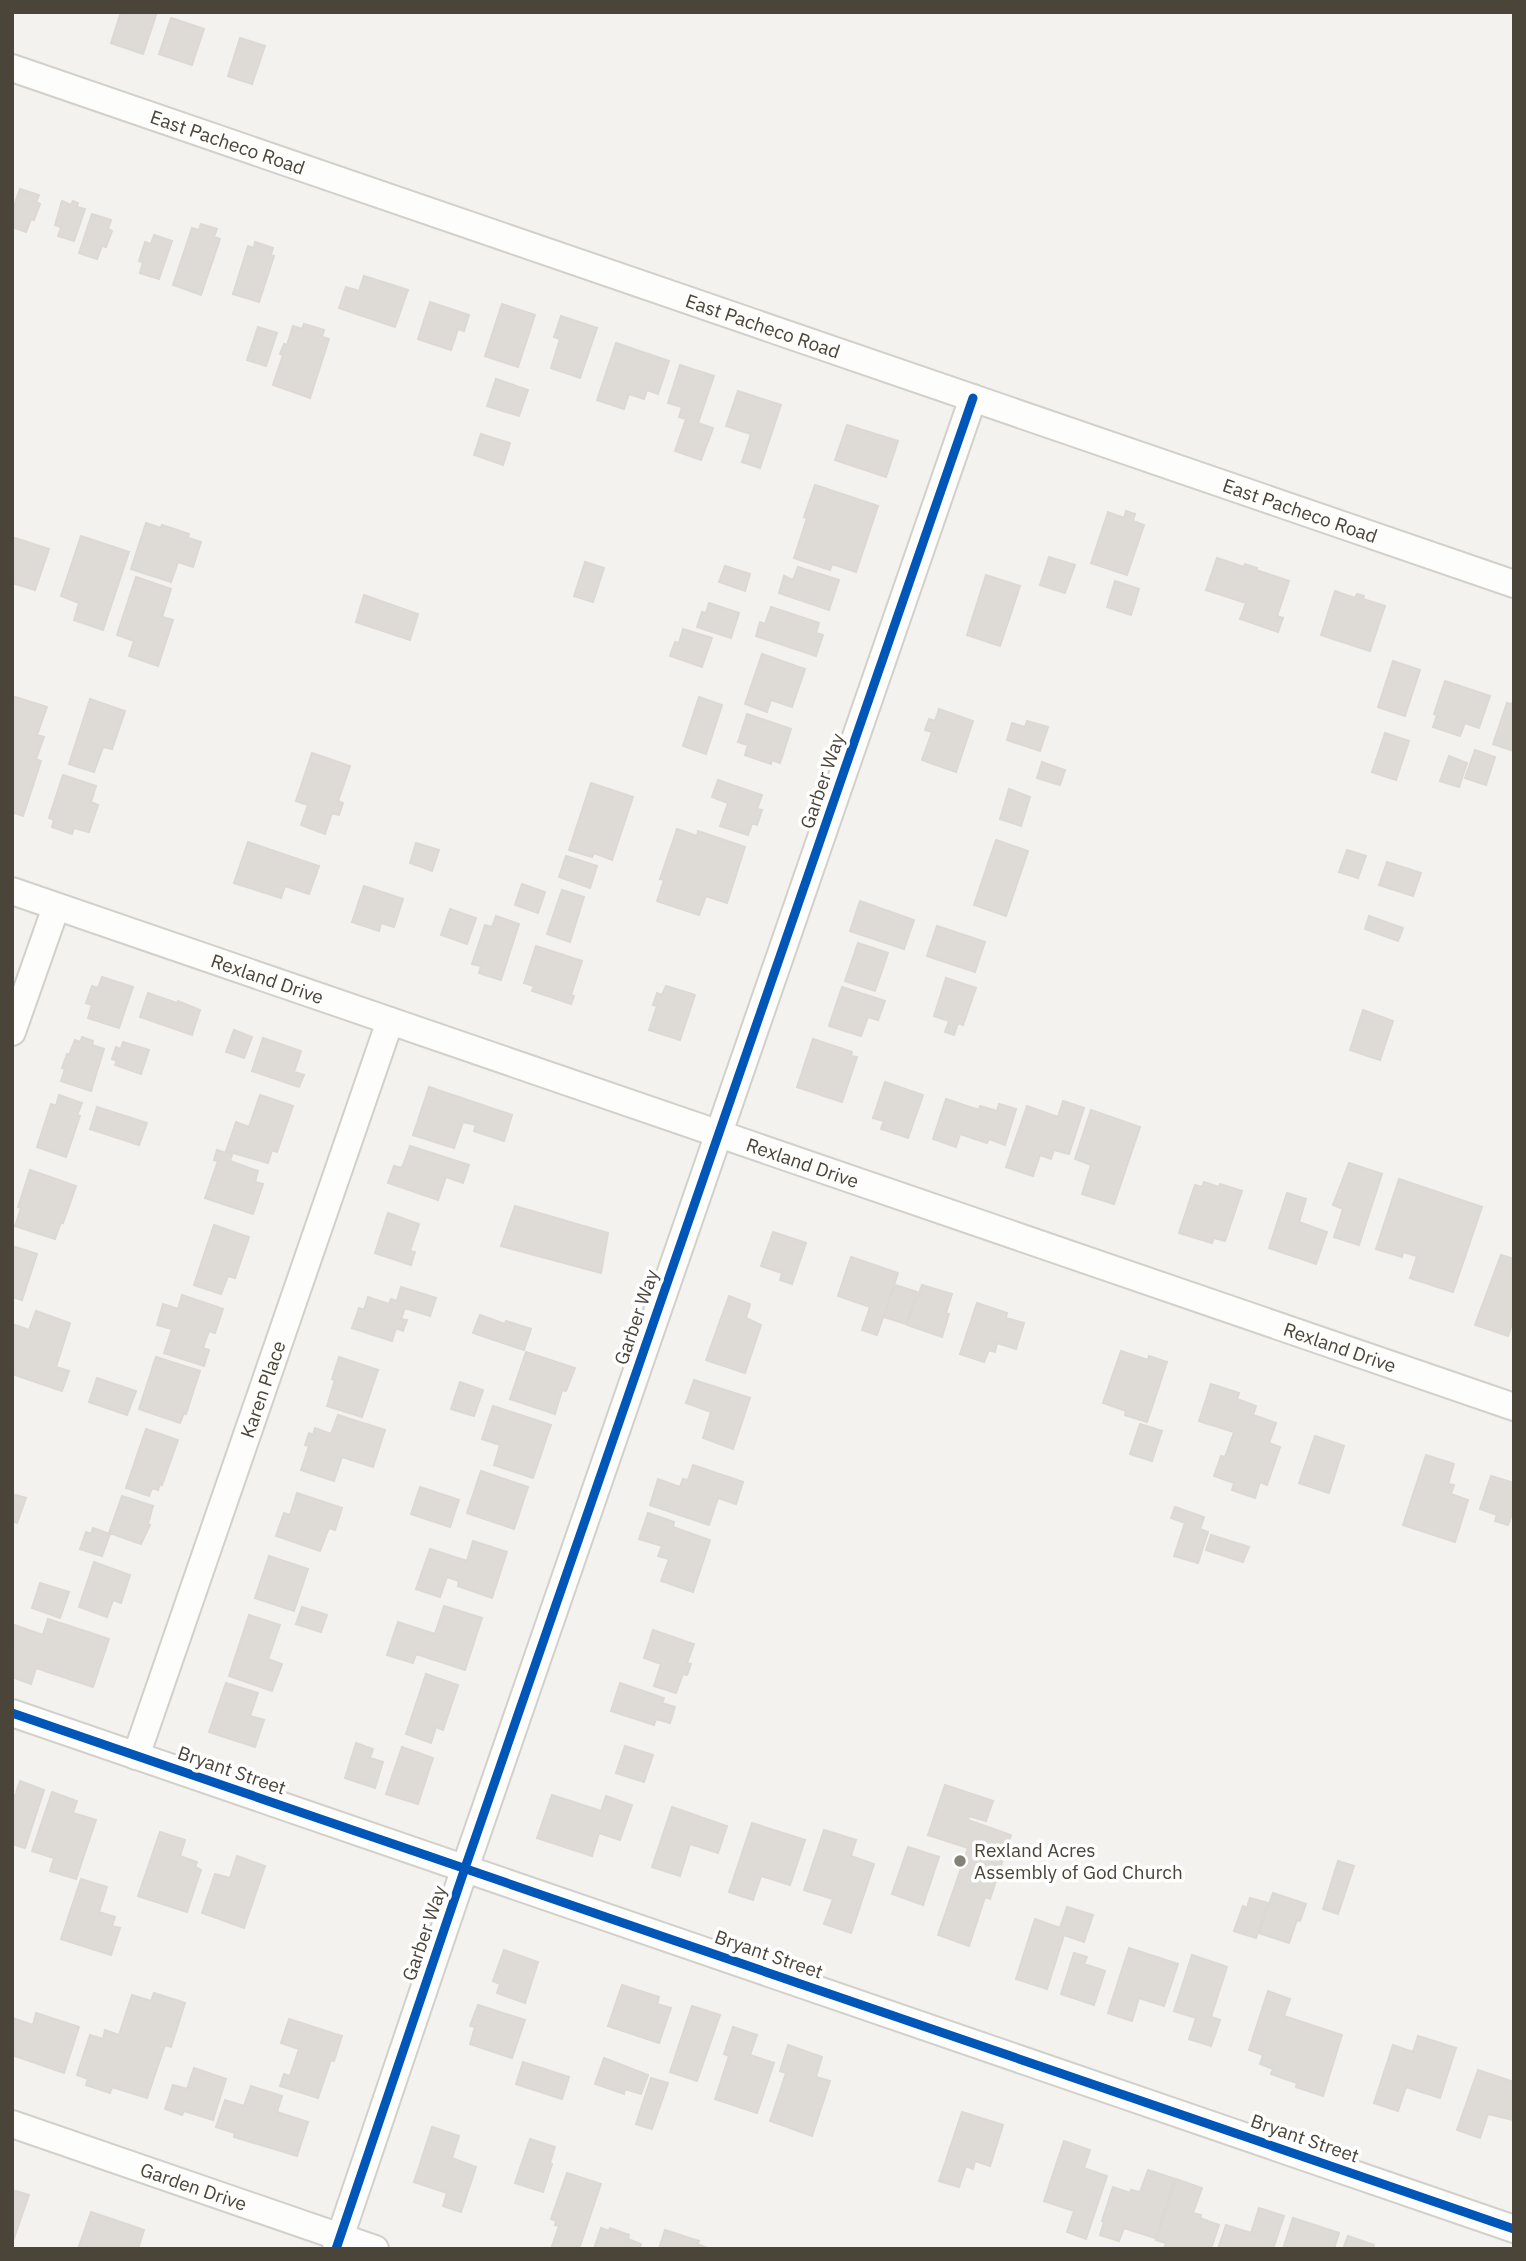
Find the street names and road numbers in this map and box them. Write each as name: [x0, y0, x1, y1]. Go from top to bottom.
street label: East Pacheco Road: [147, 104, 308, 180]
street label: East Pacheco Road: [682, 288, 843, 364]
street label: East Pacheco Road: [1220, 473, 1381, 548]
street label: Garber Way: [794, 730, 850, 832]
street label: Rexland Drive: [208, 948, 327, 1009]
street label: Rexland Drive: [743, 1132, 862, 1193]
street label: Garber Way: [608, 1266, 664, 1368]
street label: Rexland Drive: [1280, 1317, 1399, 1378]
street label: Karen Place: [235, 1338, 291, 1441]
street label: Bryant Street: [175, 1740, 289, 1800]
street label: Garber Way: [396, 1882, 452, 1984]
street label: Bryant Street: [712, 1924, 826, 1984]
street label: Bryant Street: [1248, 2108, 1362, 2168]
street label: Garden Drive: [137, 2157, 250, 2216]

